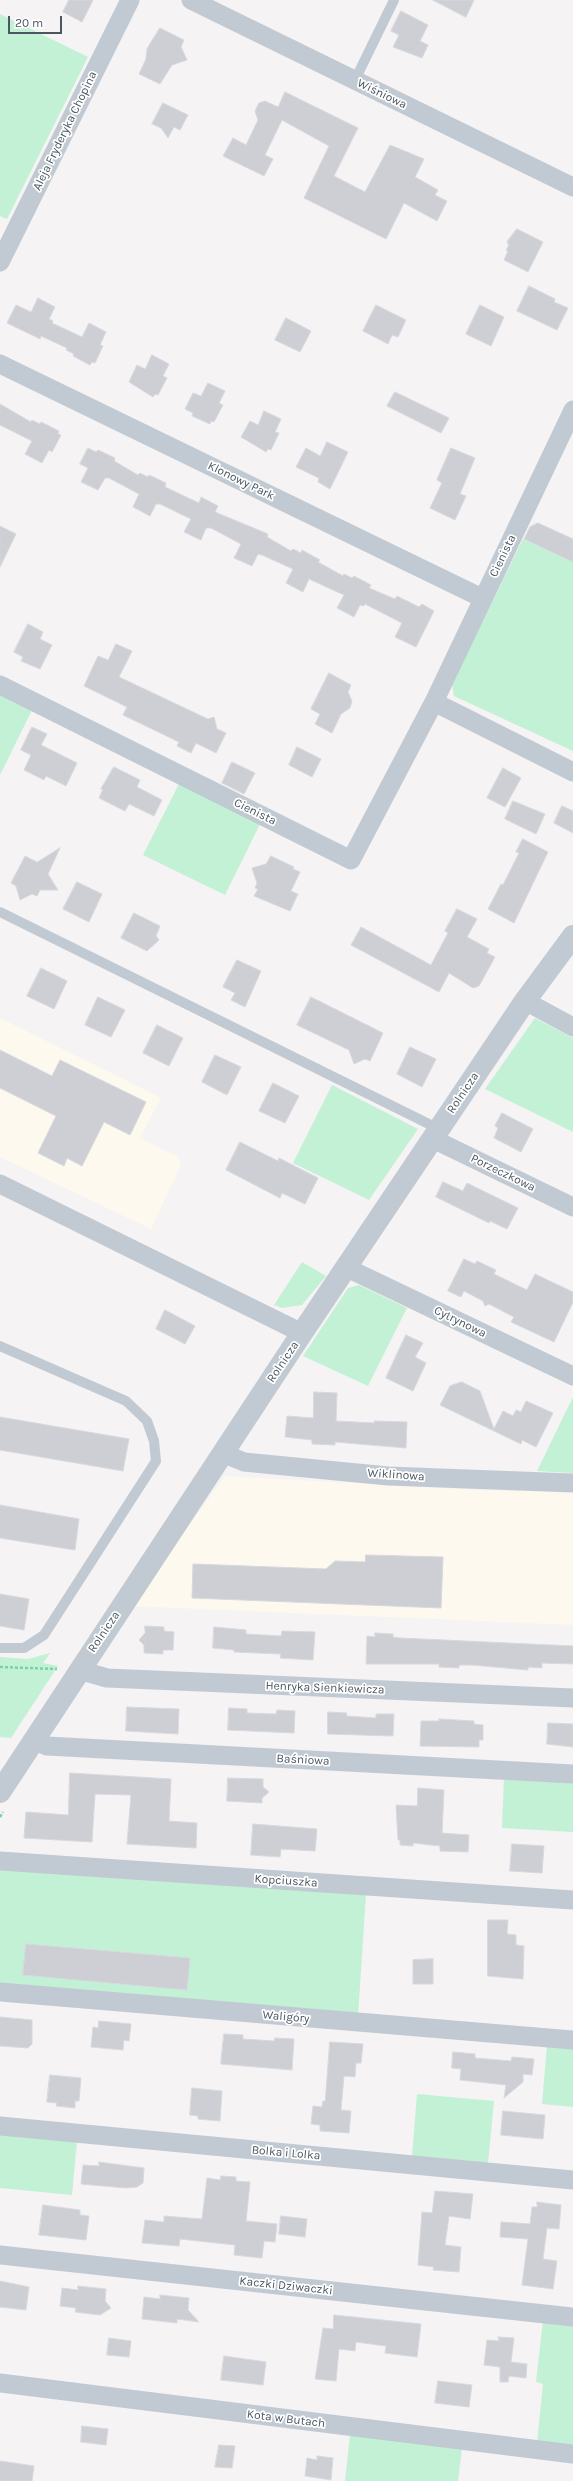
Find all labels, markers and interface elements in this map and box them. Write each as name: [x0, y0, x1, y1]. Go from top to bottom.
scale bar: [10, 8, 64, 34]
text: 20 m: [15, 16, 43, 30]
street label: Aleja Fryderyka Chopina: [30, 69, 100, 193]
street label: Wiśniowa: [355, 76, 409, 112]
street label: Klonowy Park: [205, 459, 277, 503]
street label: Cienista: [487, 532, 519, 580]
street label: Cienista: [231, 796, 279, 828]
street label: Rolnicza: [444, 1070, 482, 1116]
street label: Porzeczkowa: [468, 1151, 538, 1195]
street label: Cytrynowa: [431, 1303, 489, 1341]
street label: Rolnicza: [264, 1339, 302, 1385]
street label: Wiklinowa: [367, 1466, 425, 1484]
street label: Rolnicza: [85, 1609, 123, 1655]
street label: Henryka Sienkiewicza: [265, 1679, 385, 1697]
street label: Baśniowa: [276, 1751, 330, 1769]
street label: Kopciuszka: [254, 1872, 318, 1890]
street label: Waligóry: [262, 2008, 310, 2026]
street label: Bolka i Lolka: [251, 2143, 321, 2163]
street label: Kaczki Dziwaczki: [239, 2274, 333, 2298]
street label: Kota w Butach: [246, 2407, 326, 2431]

